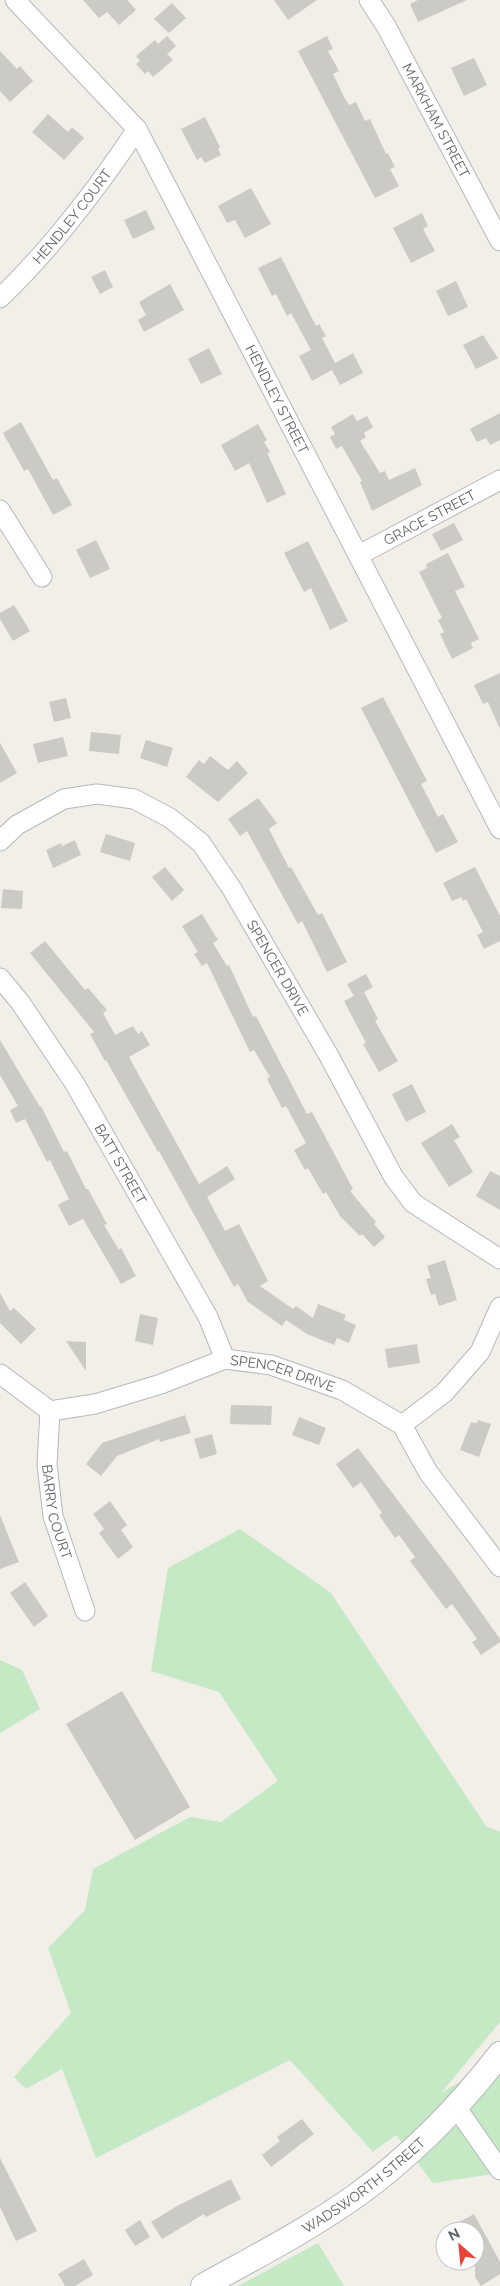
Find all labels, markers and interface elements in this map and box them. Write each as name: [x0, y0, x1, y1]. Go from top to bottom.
street label: MARKHAM STREET: [399, 60, 473, 181]
street label: HENDLEY COURT: [29, 166, 115, 267]
street label: HENDLEY STREET: [242, 342, 312, 457]
street label: GRACE STREET: [381, 486, 479, 548]
street label: SPENCER DRIVE: [244, 917, 312, 1019]
street label: BATT STREET: [91, 1121, 150, 1207]
street label: SPENCER DRIVE: [229, 1352, 337, 1395]
street label: BARRY COURT: [39, 1464, 75, 1562]
street label: WADSWORTH STREET: [299, 2134, 429, 2237]
north arrow: [435, 2221, 485, 2271]
text: N: [446, 2225, 462, 2244]

